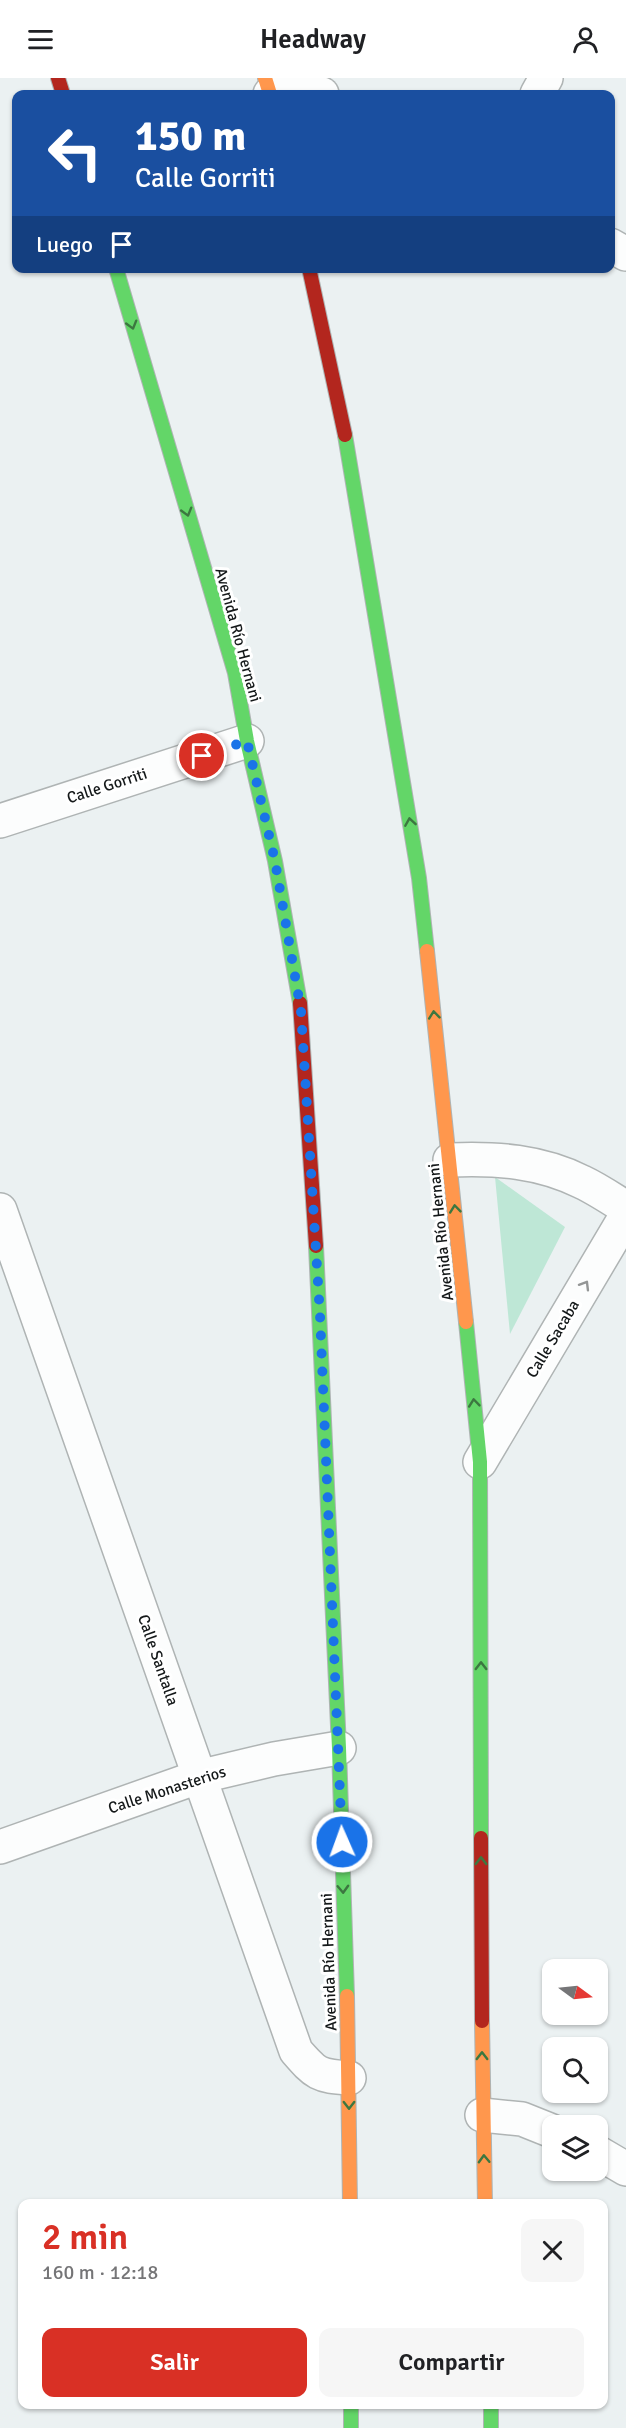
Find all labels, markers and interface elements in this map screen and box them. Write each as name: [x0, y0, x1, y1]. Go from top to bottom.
icon: menu: [24, 23, 57, 56]
text: Headway: [260, 23, 366, 56]
icon: person: [569, 23, 602, 56]
text: 150 m: [135, 111, 246, 162]
icon: left: [36, 114, 114, 192]
text: Calle Gorriti: [135, 162, 275, 195]
icon: arrive: [105, 228, 138, 261]
text: Luego: [36, 231, 93, 258]
one-way arrow: [125, 319, 137, 330]
one-way arrow: [180, 506, 192, 517]
street label: Avenida Río Hernani: [210, 566, 266, 704]
pin: [176, 730, 227, 781]
icon: arrive: [185, 739, 218, 772]
street label: Calle Gorriti: [64, 764, 150, 808]
one-way arrow: [404, 817, 417, 827]
one-way arrow: [429, 1011, 441, 1020]
street label: Avenida Río Hernani: [424, 1162, 458, 1302]
one-way arrow: [449, 1205, 462, 1214]
one-way arrow: [577, 1281, 589, 1291]
street label: Calle Sacaba: [522, 1296, 584, 1382]
one-way arrow: [468, 1399, 481, 1408]
street label: Calle Santalla: [133, 1612, 183, 1708]
one-way arrow: [474, 1662, 487, 1671]
street label: Calle Monasterios: [106, 1762, 228, 1818]
position arrow: [310, 1810, 374, 1874]
one-way arrow: [475, 1857, 487, 1866]
one-way arrow: [337, 1885, 350, 1894]
street label: Avenida Río Hernani: [317, 1893, 341, 2031]
north arrow: [542, 1959, 608, 2025]
map controls: [542, 1959, 608, 2181]
button: search: [542, 2037, 608, 2103]
one-way arrow: [476, 2052, 488, 2061]
one-way arrow: [343, 2101, 355, 2110]
button: layers: [542, 2115, 608, 2181]
one-way arrow: [477, 2155, 490, 2164]
text: 2 min: [42, 2215, 128, 2260]
button: close: [521, 2219, 584, 2282]
text: 160 m · 12:18: [42, 2260, 158, 2285]
button: Salir: [42, 2328, 307, 2397]
button: Compartir: [319, 2328, 584, 2397]

